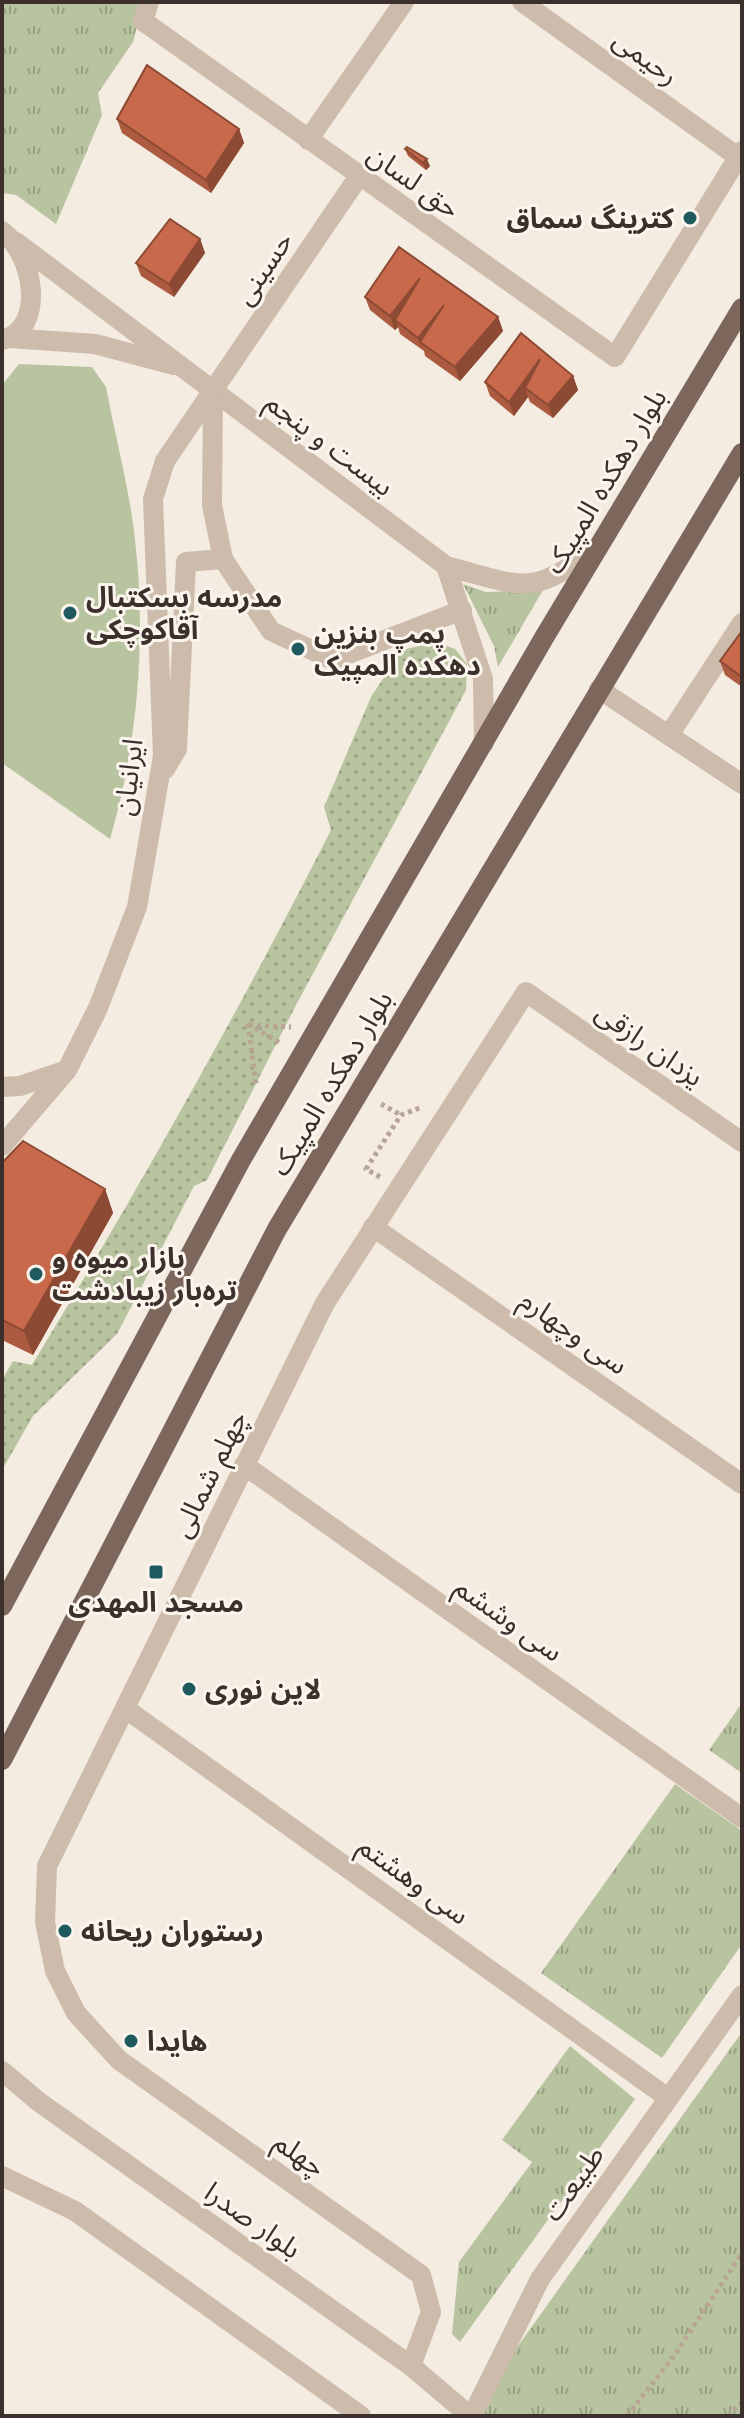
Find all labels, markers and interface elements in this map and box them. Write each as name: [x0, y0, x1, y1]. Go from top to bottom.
street label: رحیمی: [607, 21, 686, 92]
street label: حق لسان: [361, 136, 467, 226]
place label: کترینگ سماق: [507, 200, 674, 235]
marker: کترینگ سماق: [681, 209, 699, 227]
street label: حسینی: [225, 224, 300, 311]
street label: بلوار دهکده المپیک: [536, 382, 675, 580]
street label: بیست و پنجم: [256, 384, 401, 507]
place label: مدرسه بسکتبال آقاکوچکی: [86, 579, 282, 648]
marker: مدرسه بسکتبال آقاکوچکی: [61, 604, 79, 622]
place label: پمپ بنزین دهکده المپیک: [314, 615, 481, 684]
marker: پمپ بنزین دهکده المپیک: [289, 640, 307, 658]
street label: ایرانیان: [105, 736, 150, 817]
street label: بلوار دهکده المپیک: [262, 984, 401, 1182]
street label: یزدان رازقی: [589, 994, 711, 1094]
place label: بازار میوه و تره‌بار زیبادشت: [52, 1240, 237, 1307]
marker: بازار میوه و تره‌بار زیبادشت: [27, 1265, 45, 1283]
street label: سی وچهارم: [511, 1282, 635, 1385]
street label: چهلم شمالی: [163, 1405, 259, 1545]
marker: مسجد المهدی: [147, 1563, 165, 1581]
street label: سی وششم: [446, 1569, 570, 1673]
place label: مسجد المهدی: [68, 1584, 244, 1619]
place label: لاین نوری: [205, 1671, 321, 1706]
marker: لاین نوری: [180, 1680, 198, 1698]
street label: سی وهشتم: [349, 1828, 477, 1936]
place label: رستوران ریحانه: [81, 1913, 264, 1948]
marker: رستوران ریحانه: [56, 1922, 74, 1940]
place label: هایدا: [147, 2023, 208, 2058]
marker: هایدا: [122, 2032, 140, 2050]
street label: چهلم: [265, 2124, 333, 2188]
street label: طبیعت: [534, 2138, 611, 2227]
street label: بلوار صدرا: [198, 2174, 308, 2266]

